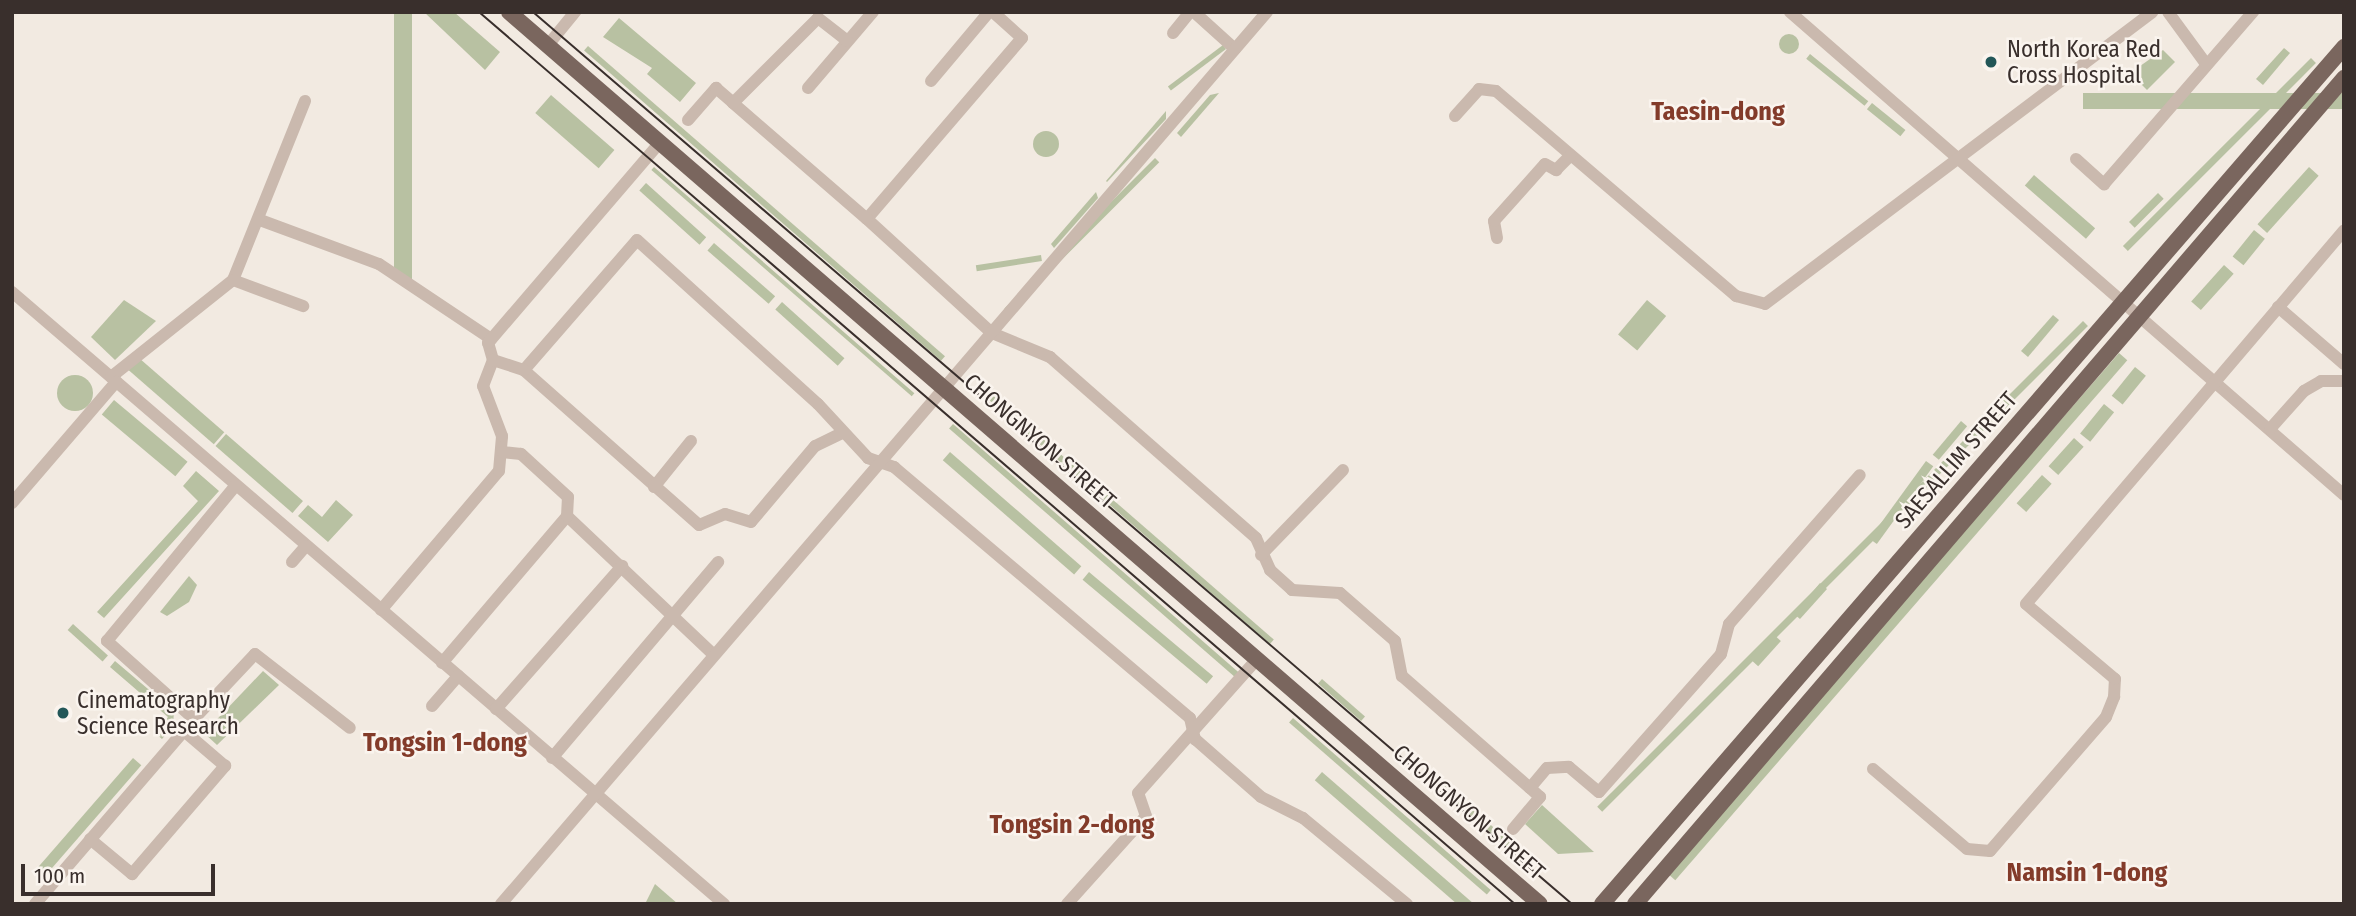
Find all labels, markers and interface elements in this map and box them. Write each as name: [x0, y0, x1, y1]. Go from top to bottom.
place label: North Korea Red Cross Hospital: [2007, 35, 2161, 89]
marker: North Korea Red Cross Hospital: [1981, 52, 2001, 72]
district label: Taesin-dong: [1651, 96, 1785, 128]
street label: CHONGNYON STREET: [958, 368, 1122, 514]
street label: SAESALLIM STREET: [1889, 386, 2023, 534]
place label: Cinematography Science Research: [77, 686, 239, 740]
marker: Cinematography Science Research: [55, 705, 71, 721]
district label: Tongsin 1-dong: [363, 727, 527, 759]
street label: CHONGNYON STREET: [1387, 739, 1551, 885]
district label: Tongsin 2-dong: [989, 809, 1155, 841]
scale bar: [24, 850, 219, 894]
district label: Namsin 1-dong: [2007, 857, 2167, 889]
text: 100 m: [34, 863, 85, 889]

